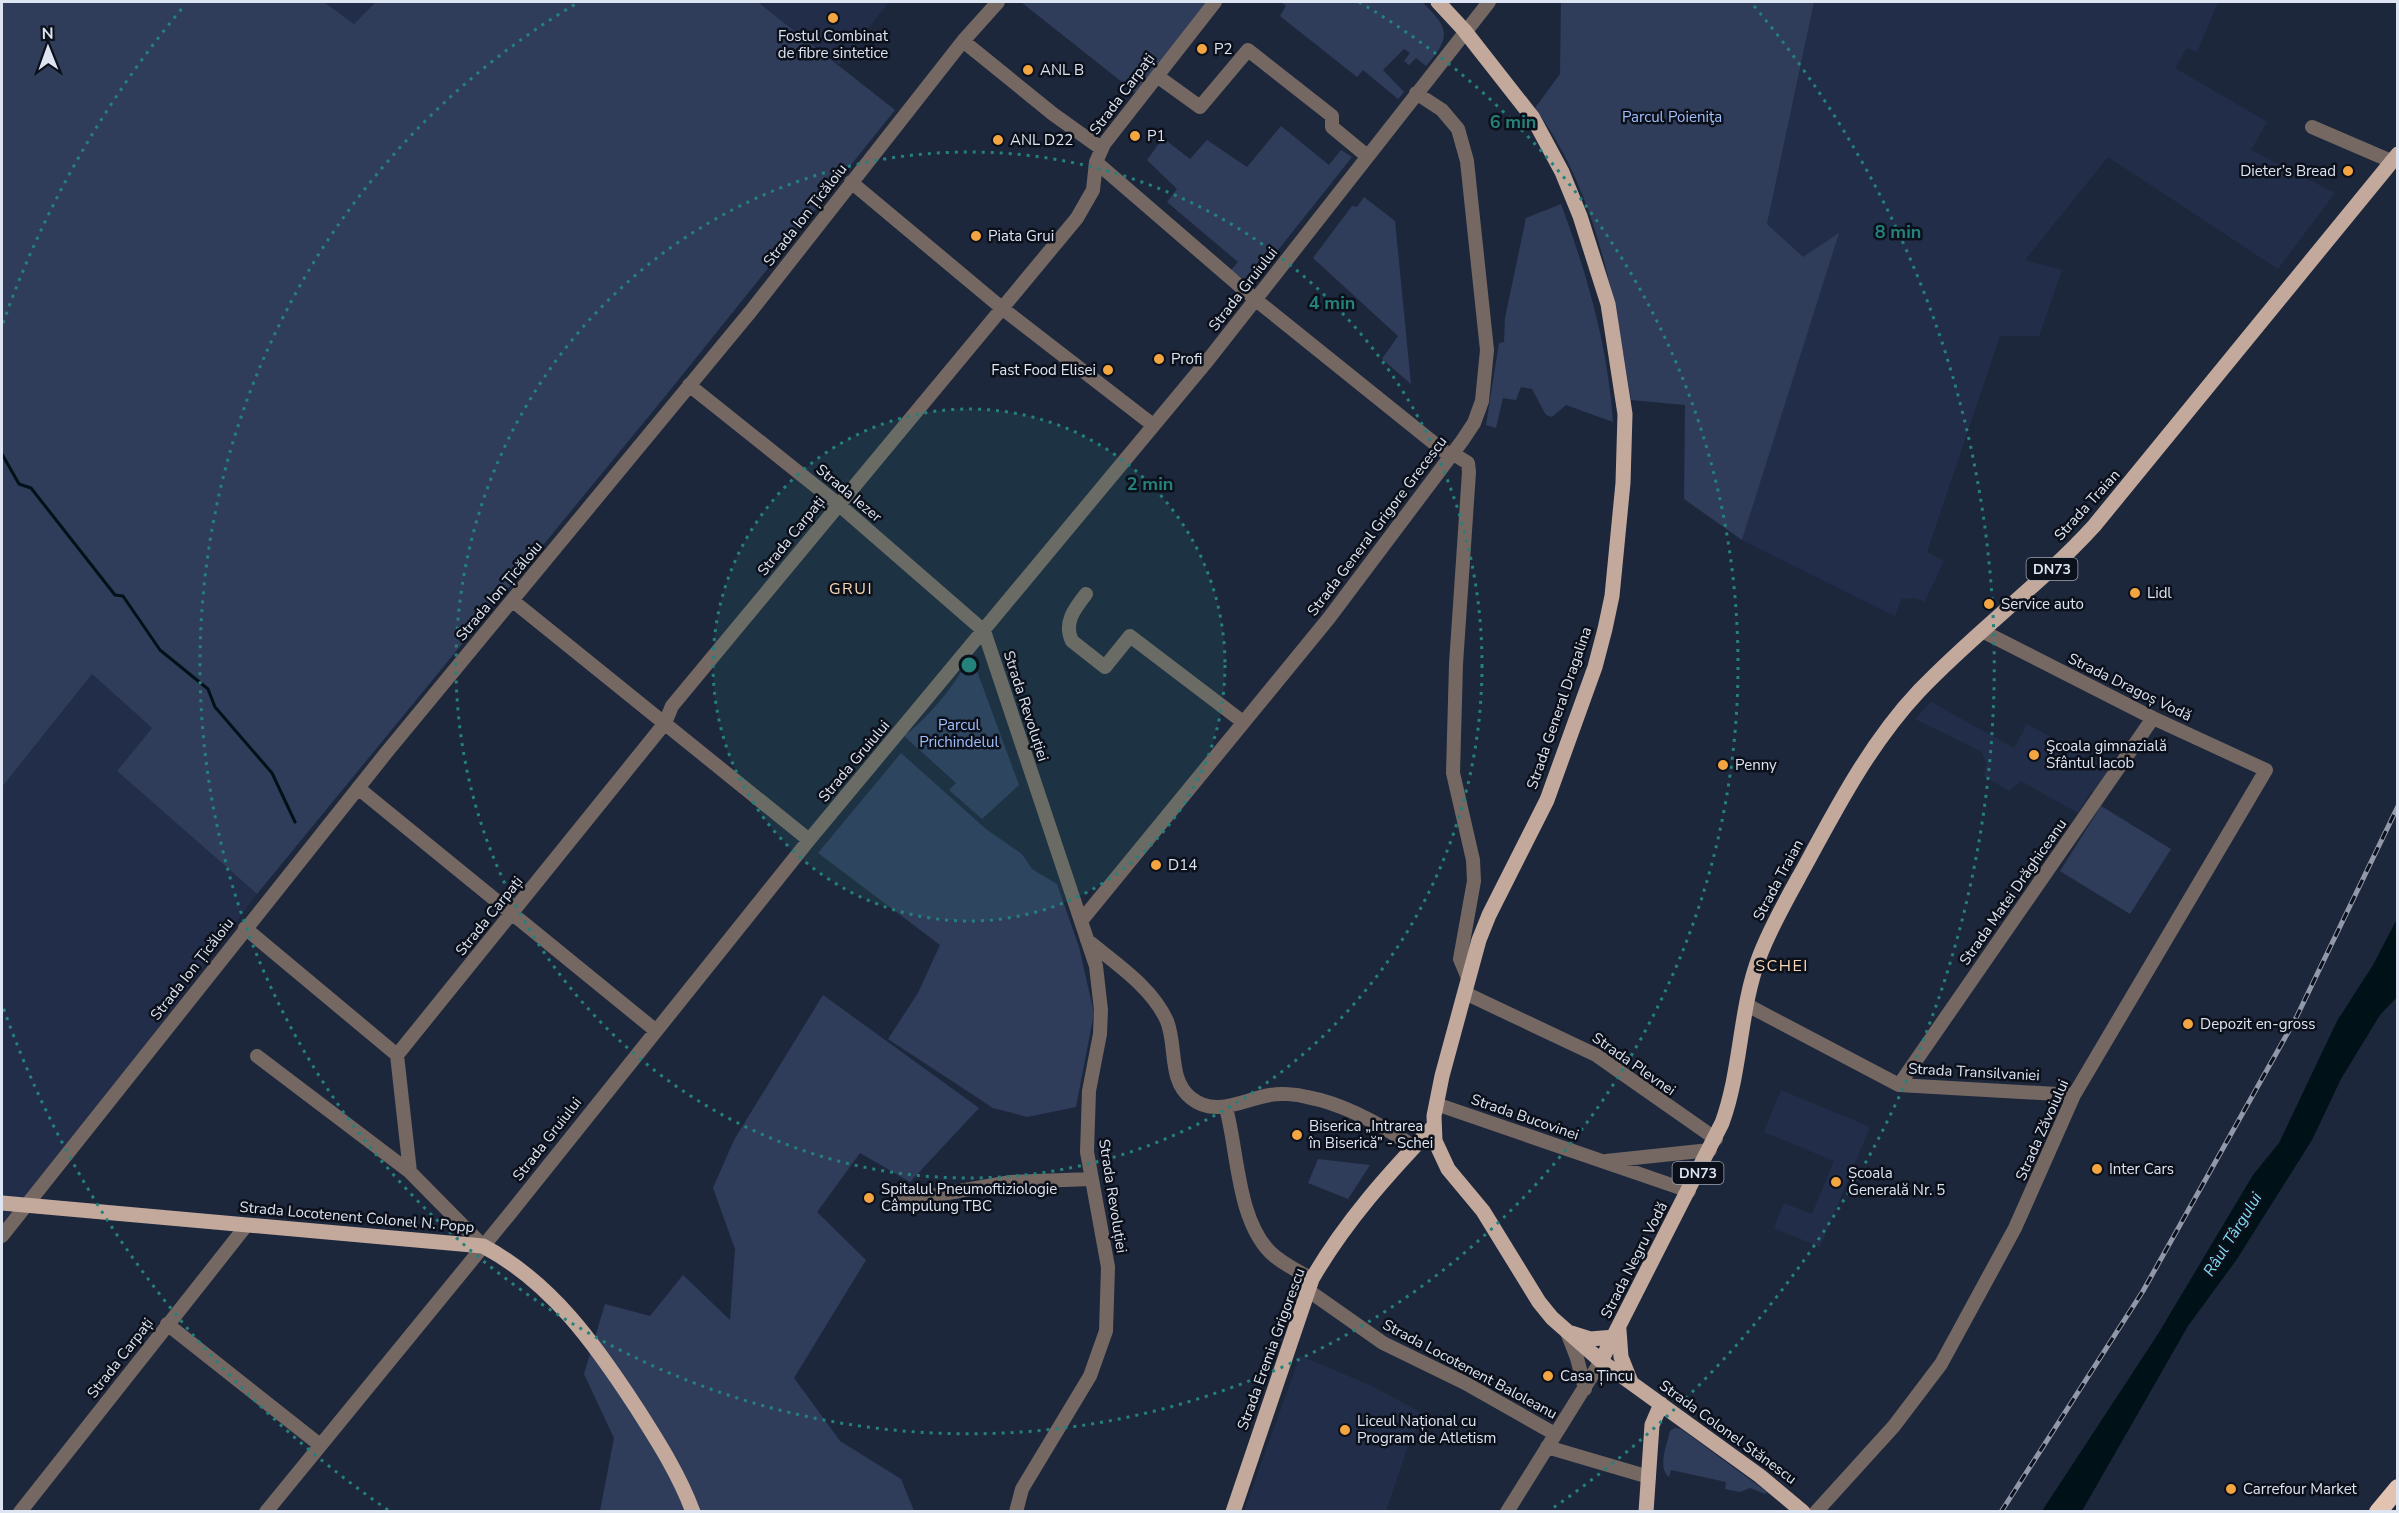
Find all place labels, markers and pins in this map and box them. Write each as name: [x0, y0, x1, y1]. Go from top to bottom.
marker: Fostul Combinat de fibre sintetice: [826, 11, 840, 25]
place label: Fostul Combinat de fibre sintetice: [778, 26, 889, 63]
place label: P2: [1214, 39, 1233, 59]
marker: P2: [1195, 42, 1209, 56]
place label: ANL B: [1040, 60, 1084, 80]
marker: ANL B: [1021, 63, 1035, 77]
place label: P1: [1147, 126, 1166, 146]
marker: P1: [1128, 129, 1142, 143]
place label: ANL D22: [1010, 130, 1073, 150]
marker: ANL D22: [991, 133, 1005, 147]
place label: Dieter’s Bread: [2240, 161, 2336, 181]
marker: Dieter’s Bread: [2341, 164, 2355, 178]
place label: Piata Grui: [988, 226, 1054, 246]
marker: Piata Grui: [969, 229, 983, 243]
place label: Profi: [1171, 349, 1202, 369]
marker: Profi: [1152, 352, 1166, 366]
place label: Fast Food Elisei: [991, 360, 1096, 380]
marker: Fast Food Elisei: [1101, 363, 1115, 377]
place label: Lidl: [2147, 583, 2172, 603]
marker: Lidl: [2128, 586, 2142, 600]
place label: Service auto: [2001, 594, 2084, 614]
marker: Service auto: [1982, 597, 1996, 611]
centre of rings: [959, 655, 979, 675]
place label: Şcoala gimnazială Sfântul Iacob: [2046, 736, 2167, 773]
marker: Şcoala gimnazială Sfântul Iacob: [2027, 748, 2041, 762]
place label: Penny: [1735, 755, 1777, 775]
marker: Penny: [1716, 758, 1730, 772]
place label: D14: [1168, 855, 1197, 875]
marker: D14: [1149, 858, 1163, 872]
place label: Depozit en-gross: [2200, 1014, 2316, 1034]
marker: Depozit en-gross: [2181, 1017, 2195, 1031]
place label: Biserica „Intrarea în Biserică” - Schei: [1308, 1116, 1433, 1153]
marker: Biserica „Intrarea în Biserică” - Schei: [1290, 1128, 1304, 1142]
place label: Inter Cars: [2109, 1159, 2174, 1179]
marker: Inter Cars: [2090, 1162, 2104, 1176]
place label: Școala Generală Nr. 5: [1848, 1163, 1945, 1200]
marker: Școala Generală Nr. 5: [1829, 1175, 1843, 1189]
place label: Spitalul Pneumoftiziologie Câmpulung TBC: [881, 1179, 1057, 1216]
marker: Spitalul Pneumoftiziologie Câmpulung TBC: [862, 1191, 876, 1205]
place label: Casa Țincu: [1560, 1366, 1633, 1386]
marker: Casa Țincu: [1541, 1369, 1555, 1383]
place label: Liceul Național cu Program de Atletism: [1357, 1411, 1496, 1448]
marker: Liceul Național cu Program de Atletism: [1338, 1423, 1352, 1437]
place label: Carrefour Market: [2243, 1479, 2358, 1499]
marker: Carrefour Market: [2224, 1482, 2238, 1496]

